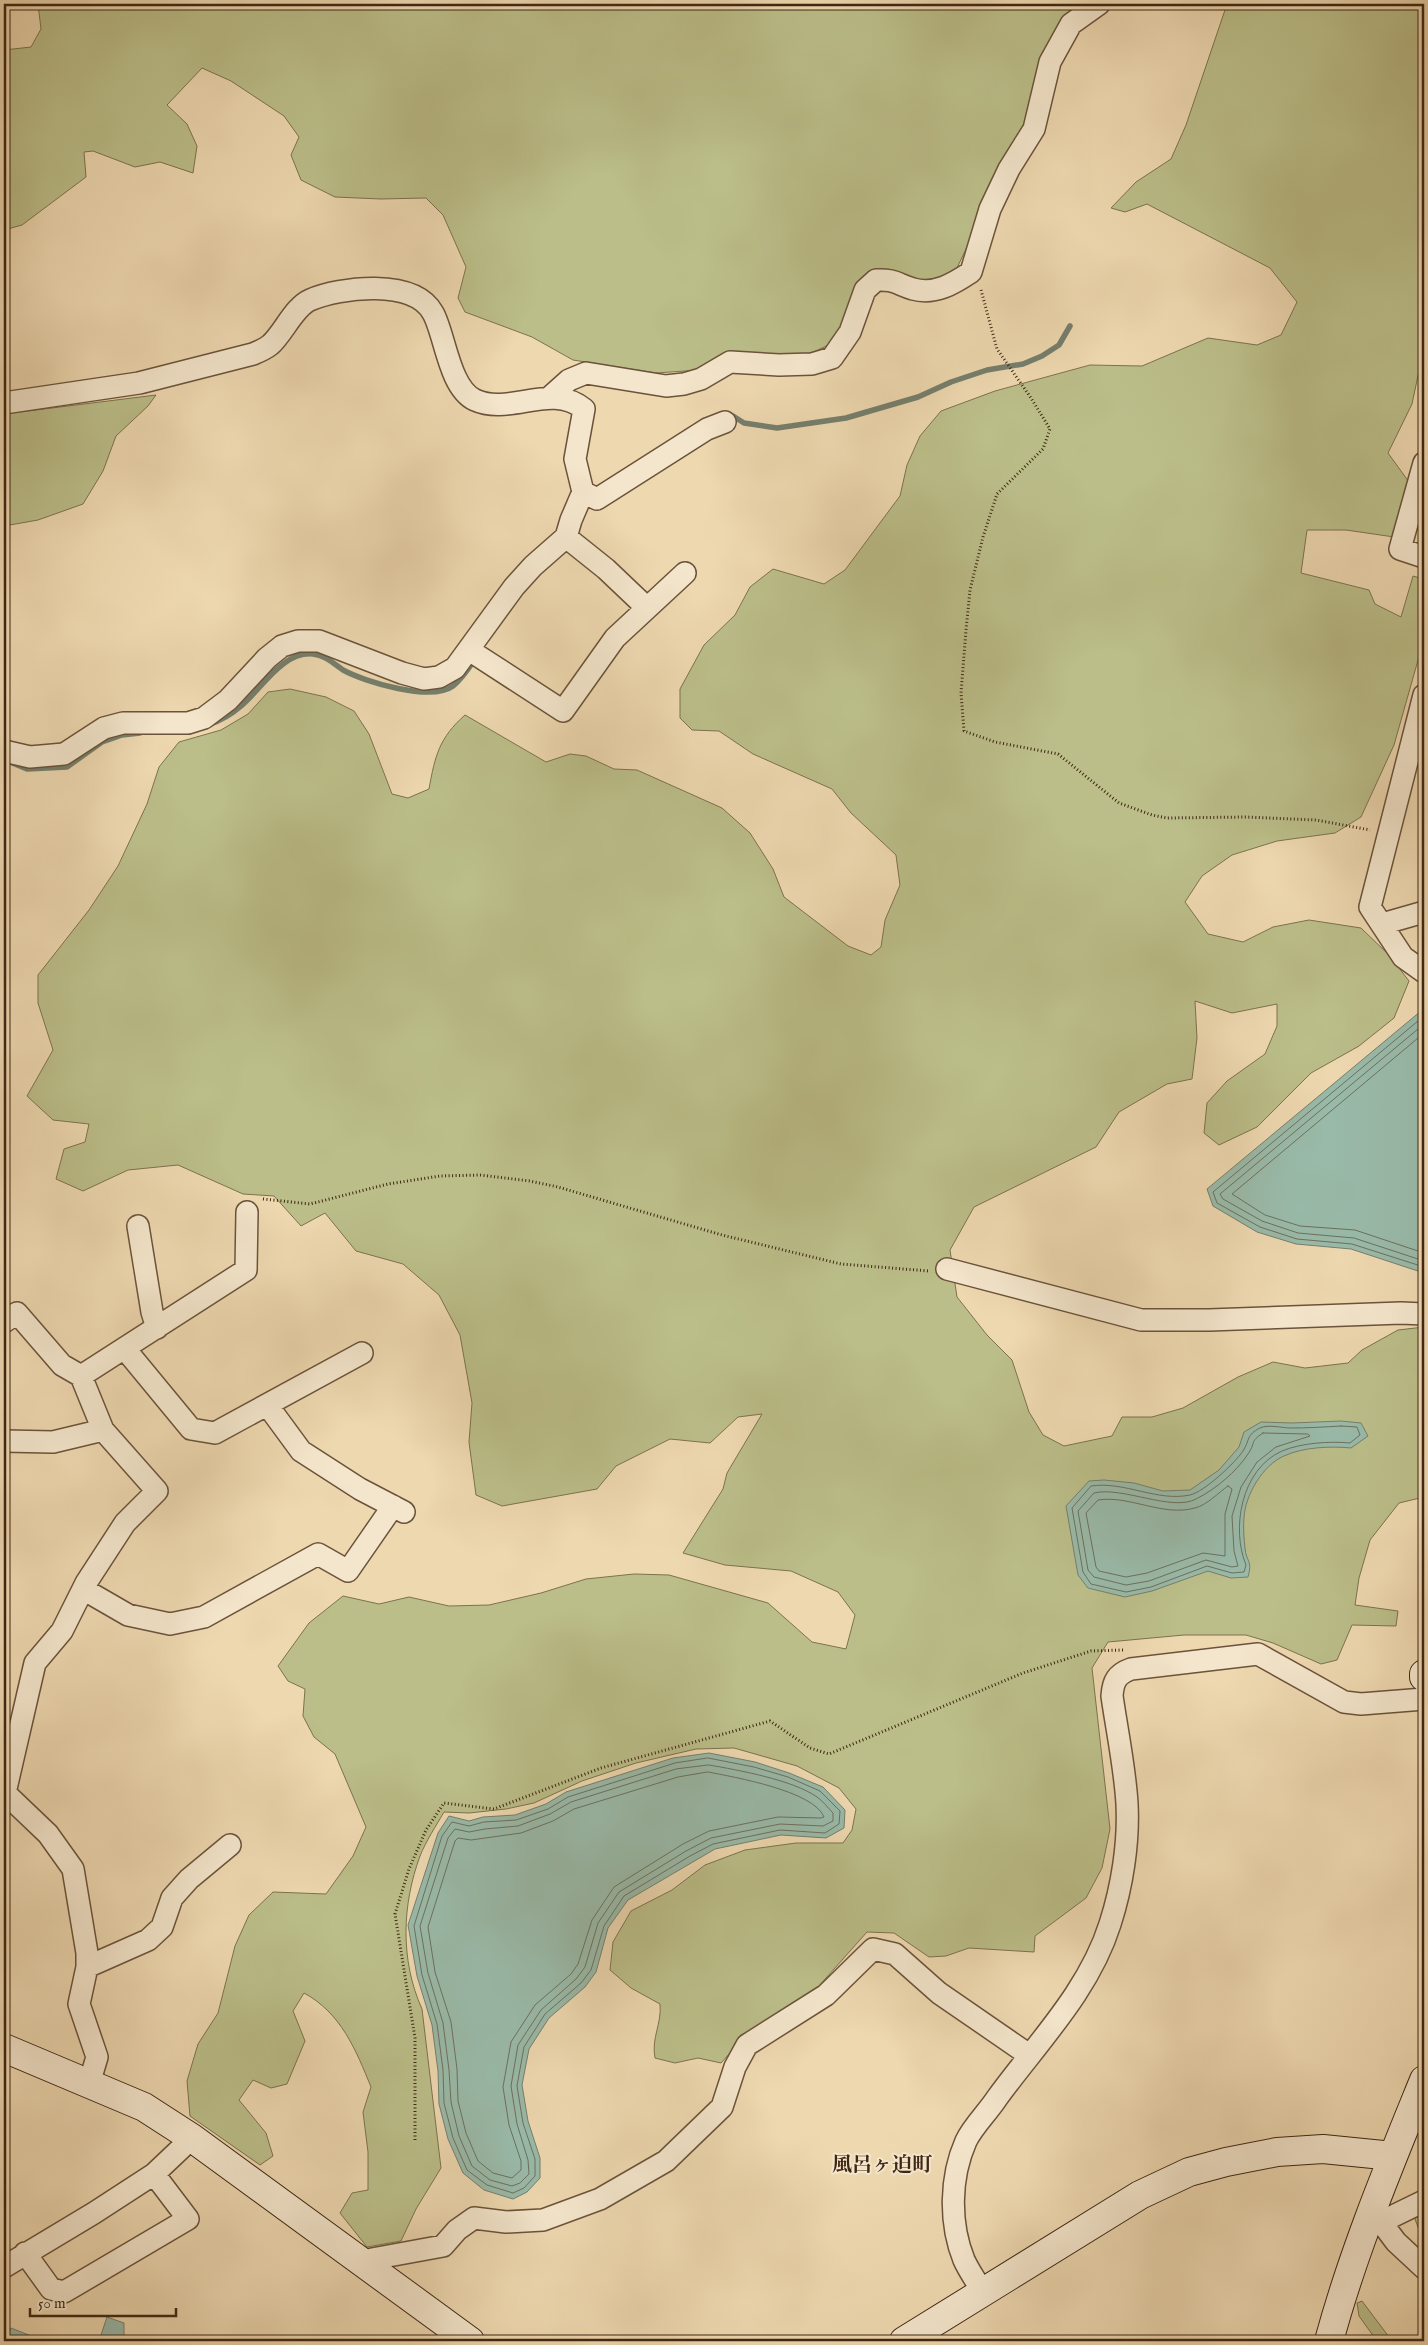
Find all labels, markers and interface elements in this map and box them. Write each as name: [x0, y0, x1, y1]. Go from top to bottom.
district label: 風呂ヶ迫町: [832, 2153, 933, 2178]
scale bar: [30, 2285, 176, 2317]
text: 50 m: [38, 2294, 66, 2313]

